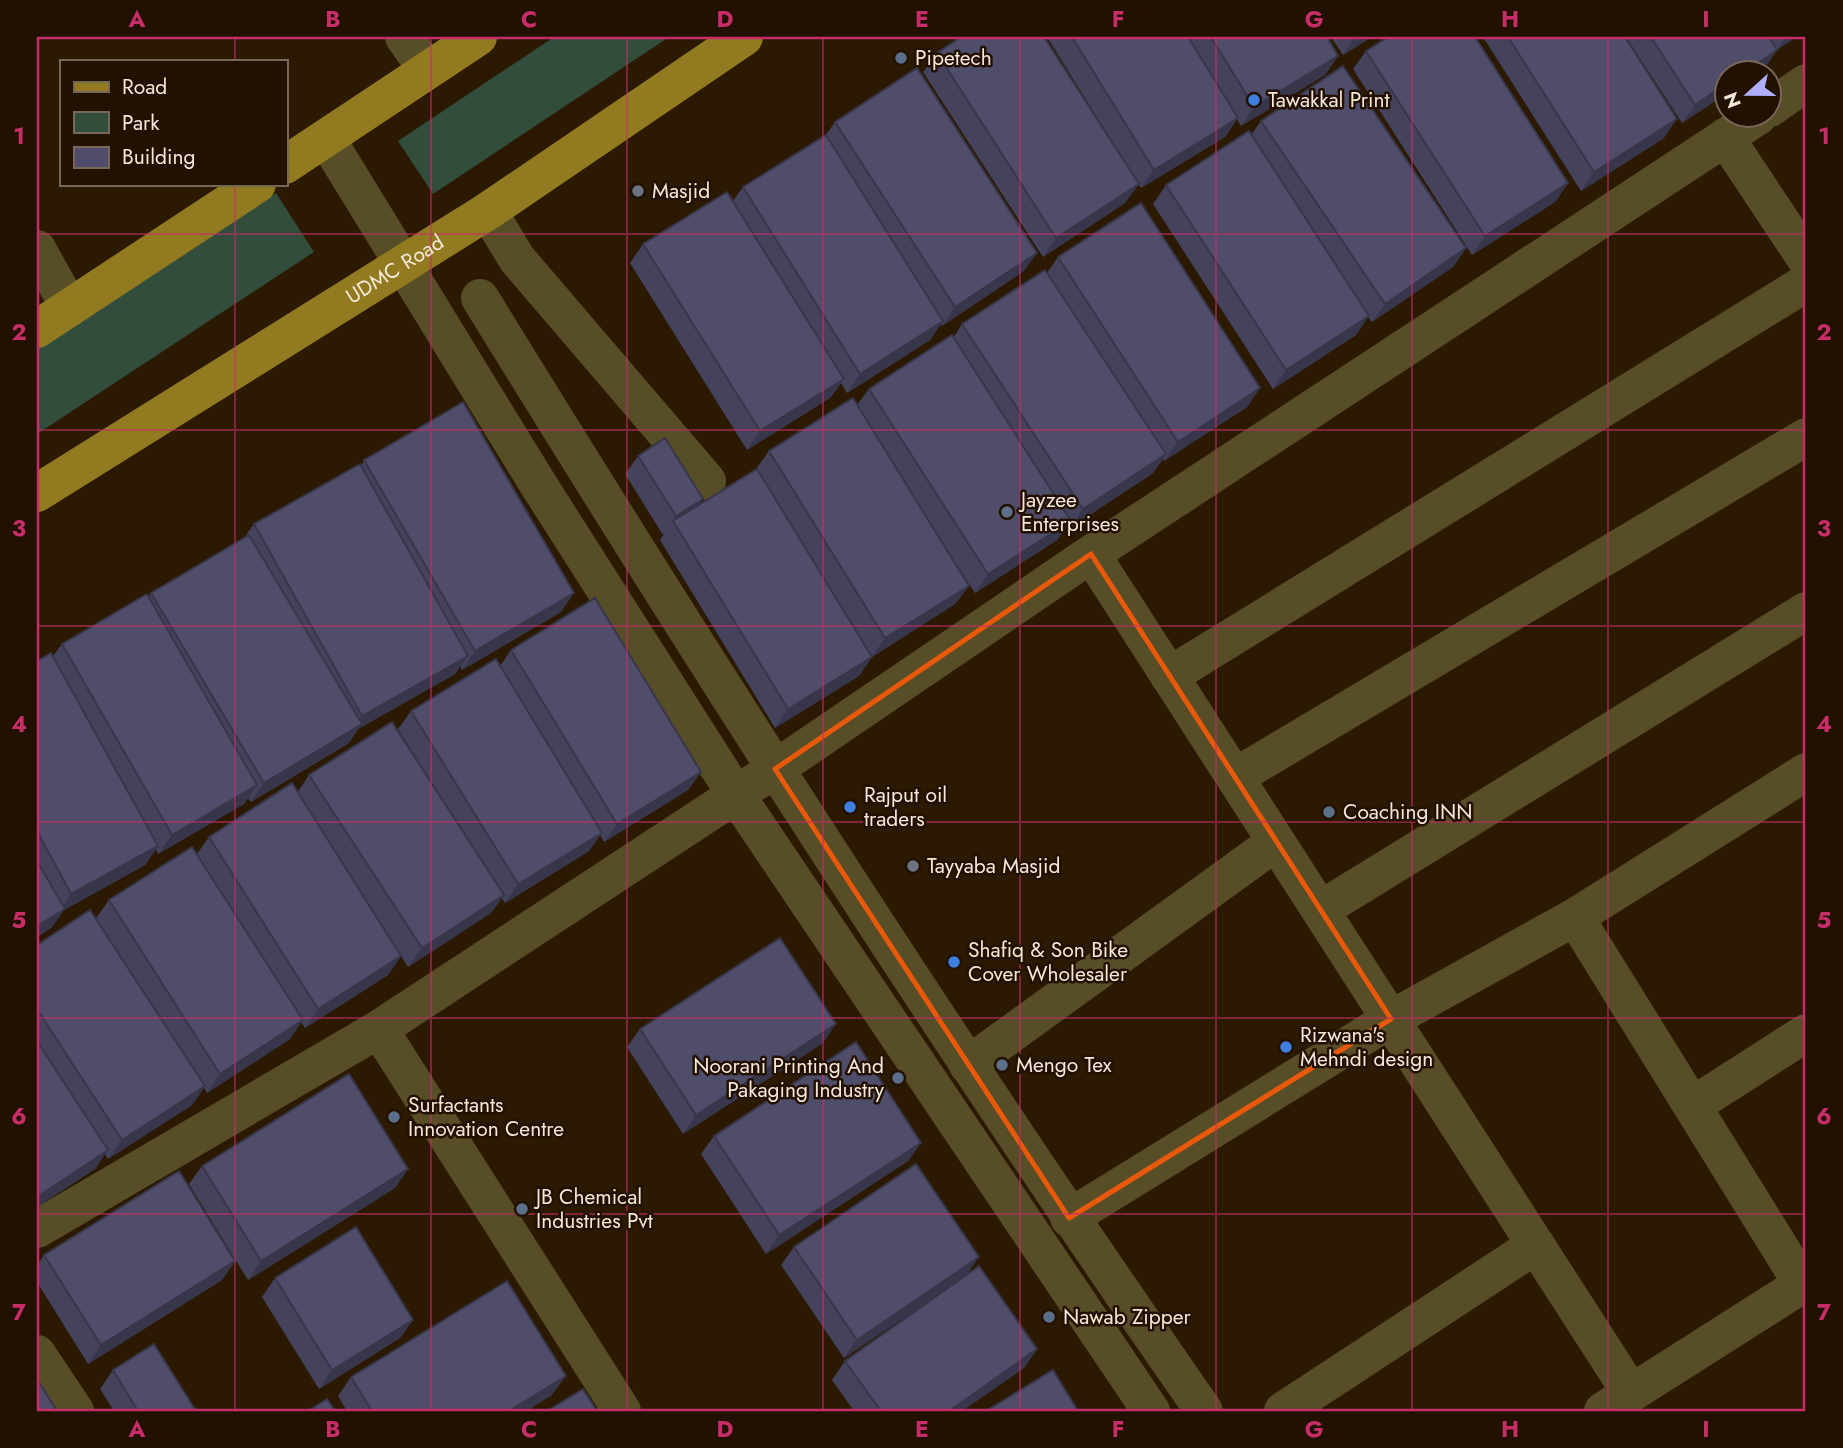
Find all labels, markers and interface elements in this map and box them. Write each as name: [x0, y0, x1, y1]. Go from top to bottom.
text: A: [128, 2, 146, 36]
text: B: [325, 2, 341, 36]
text: C: [521, 2, 537, 36]
text: D: [717, 2, 734, 36]
text: E: [915, 2, 929, 36]
text: F: [1112, 2, 1124, 36]
text: G: [1305, 2, 1323, 36]
text: H: [1501, 2, 1519, 36]
text: I: [1702, 2, 1710, 36]
place label: Pipetech: [915, 43, 992, 73]
marker: Pipetech: [893, 50, 909, 66]
legend: [60, 60, 287, 186]
north arrow: [1714, 60, 1784, 130]
text: Road: [122, 72, 167, 102]
place label: Tawakkal Print: [1268, 85, 1390, 115]
text: N: [1717, 88, 1748, 112]
marker: Tawakkal Print: [1246, 92, 1262, 108]
text: Park: [122, 108, 160, 138]
text: 1: [13, 119, 25, 153]
text: 1: [1818, 119, 1830, 153]
text: Building: [122, 142, 195, 172]
place label: Masjid: [652, 176, 710, 206]
marker: Masjid: [630, 183, 646, 199]
street label: UDMC Road: [340, 227, 450, 311]
text: 2: [11, 315, 27, 349]
text: 2: [1816, 315, 1832, 349]
place label: Jayzee Enterprises: [1018, 485, 1119, 539]
marker: Jayzee Enterprises: [999, 504, 1015, 520]
text: 3: [12, 511, 26, 545]
text: 3: [1817, 511, 1831, 545]
text: 4: [11, 707, 27, 741]
text: 4: [1816, 707, 1832, 741]
place label: Rajput oil traders: [864, 780, 947, 834]
place label: Coaching INN: [1343, 797, 1472, 827]
marker: Rajput oil traders: [842, 799, 858, 815]
marker: Coaching INN: [1321, 804, 1337, 820]
place label: Tayyaba Masjid: [927, 851, 1061, 881]
marker: Tayyaba Masjid: [905, 858, 921, 874]
text: 5: [12, 903, 26, 937]
text: 5: [1817, 903, 1831, 937]
place label: Shafiq & Son Bike Cover Wholesaler: [968, 935, 1128, 989]
marker: Shafiq & Son Bike Cover Wholesaler: [946, 954, 962, 970]
place label: Rizwana's Mehndi design: [1300, 1020, 1433, 1074]
marker: Rizwana's Mehndi design: [1278, 1039, 1294, 1055]
place label: Mengo Tex: [1016, 1050, 1112, 1080]
place label: Noorani Printing And Pakaging Industry: [693, 1051, 885, 1105]
marker: Mengo Tex: [994, 1057, 1010, 1073]
marker: Noorani Printing And Pakaging Industry: [890, 1070, 906, 1086]
place label: Surfactants Innovation Centre: [408, 1090, 564, 1144]
text: 6: [11, 1099, 27, 1133]
text: 6: [1816, 1099, 1832, 1133]
marker: Surfactants Innovation Centre: [386, 1109, 402, 1125]
place label: JB Chemical Industries Pvt: [533, 1182, 653, 1236]
marker: JB Chemical Industries Pvt: [514, 1201, 530, 1217]
text: 7: [12, 1295, 26, 1329]
text: 7: [1817, 1295, 1831, 1329]
place label: Nawab Zipper: [1063, 1302, 1192, 1332]
marker: Nawab Zipper: [1041, 1309, 1057, 1325]
text: A: [128, 1412, 146, 1446]
text: B: [325, 1412, 341, 1446]
text: C: [521, 1412, 537, 1446]
text: D: [717, 1412, 734, 1446]
text: E: [915, 1412, 929, 1446]
text: F: [1112, 1412, 1124, 1446]
text: G: [1305, 1412, 1323, 1446]
text: H: [1501, 1412, 1519, 1446]
text: I: [1702, 1412, 1710, 1446]

